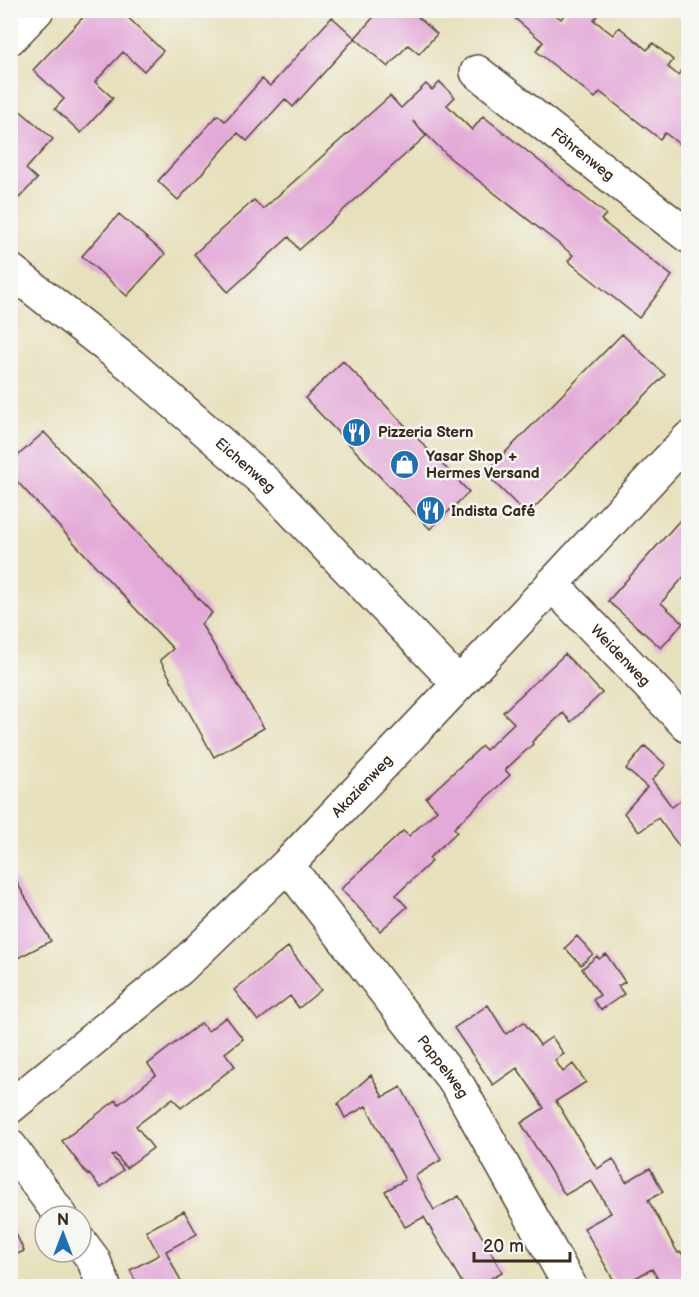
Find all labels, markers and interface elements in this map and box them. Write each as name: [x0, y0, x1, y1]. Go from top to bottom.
street label: Föhrenweg: [547, 124, 618, 185]
restaurant icon: Pizzeria Stern: [341, 416, 373, 448]
place label: Pizzeria Stern: [378, 423, 473, 442]
street label: Eichenweg: [211, 434, 279, 497]
place label: Yasar Shop + Hermes Versand: [426, 447, 540, 483]
shop icon: Yasar Shop + Hermes Versand: [389, 449, 421, 481]
restaurant icon: Indista Café: [414, 495, 446, 527]
place label: Indista Café: [451, 502, 535, 521]
street label: Weidenweg: [586, 621, 654, 691]
street label: Akazienweg: [328, 751, 397, 822]
street label: Pappelweg: [412, 1032, 472, 1102]
north arrow: [33, 1204, 93, 1264]
text: N: [57, 1211, 69, 1230]
scale bar: [474, 1225, 570, 1263]
text: 20 m: [483, 1236, 524, 1257]

